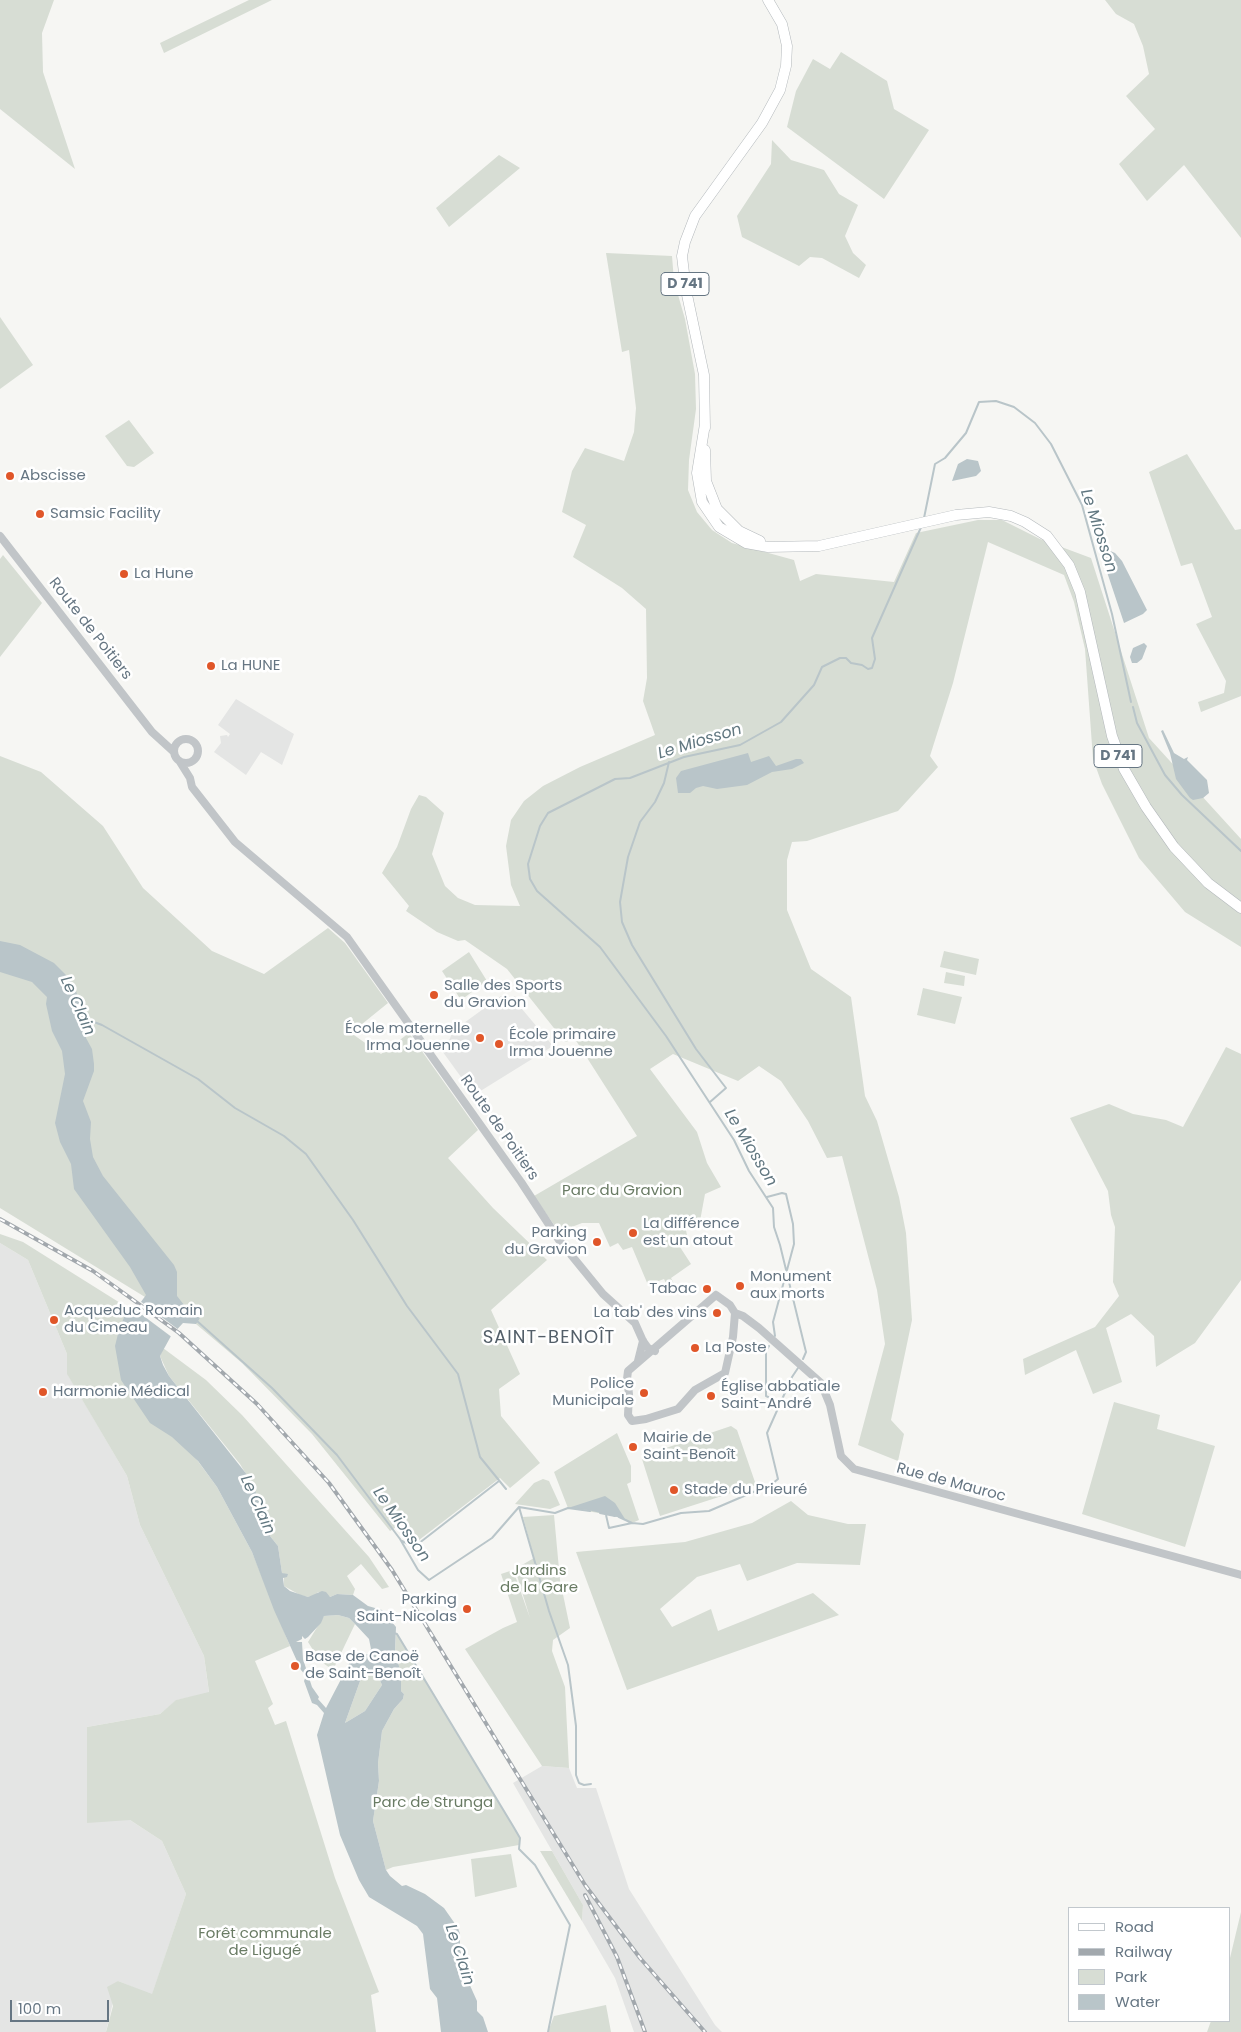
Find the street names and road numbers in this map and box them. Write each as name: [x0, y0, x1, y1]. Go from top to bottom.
road number: D 741: [661, 272, 709, 296]
street label: Route de Poitiers: [45, 574, 135, 684]
road number: D 741: [1094, 744, 1142, 768]
street label: Route de Poitiers: [456, 1072, 542, 1184]
street label: Rue de Mauroc: [894, 1460, 1008, 1506]

